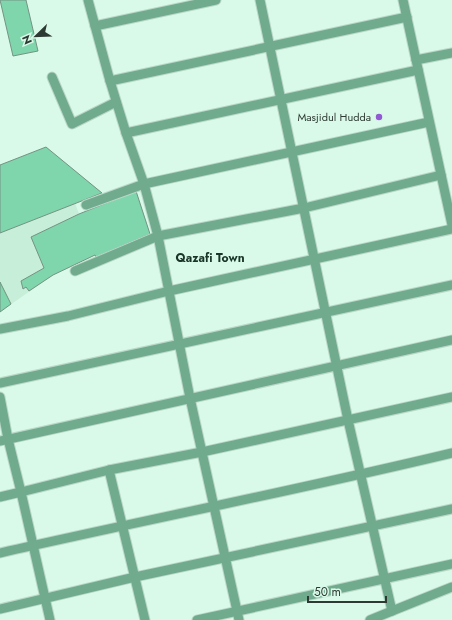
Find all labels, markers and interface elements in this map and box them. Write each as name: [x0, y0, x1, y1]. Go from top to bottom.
north arrow: [16, 16, 56, 56]
text: N: [18, 33, 36, 47]
place label: Masjidul Hudda: [297, 109, 371, 125]
marker: Masjidul Hudda: [374, 112, 384, 122]
district label: Qazafi Town: [175, 249, 245, 267]
scale bar: [308, 578, 386, 604]
text: 50 m: [314, 583, 341, 601]

